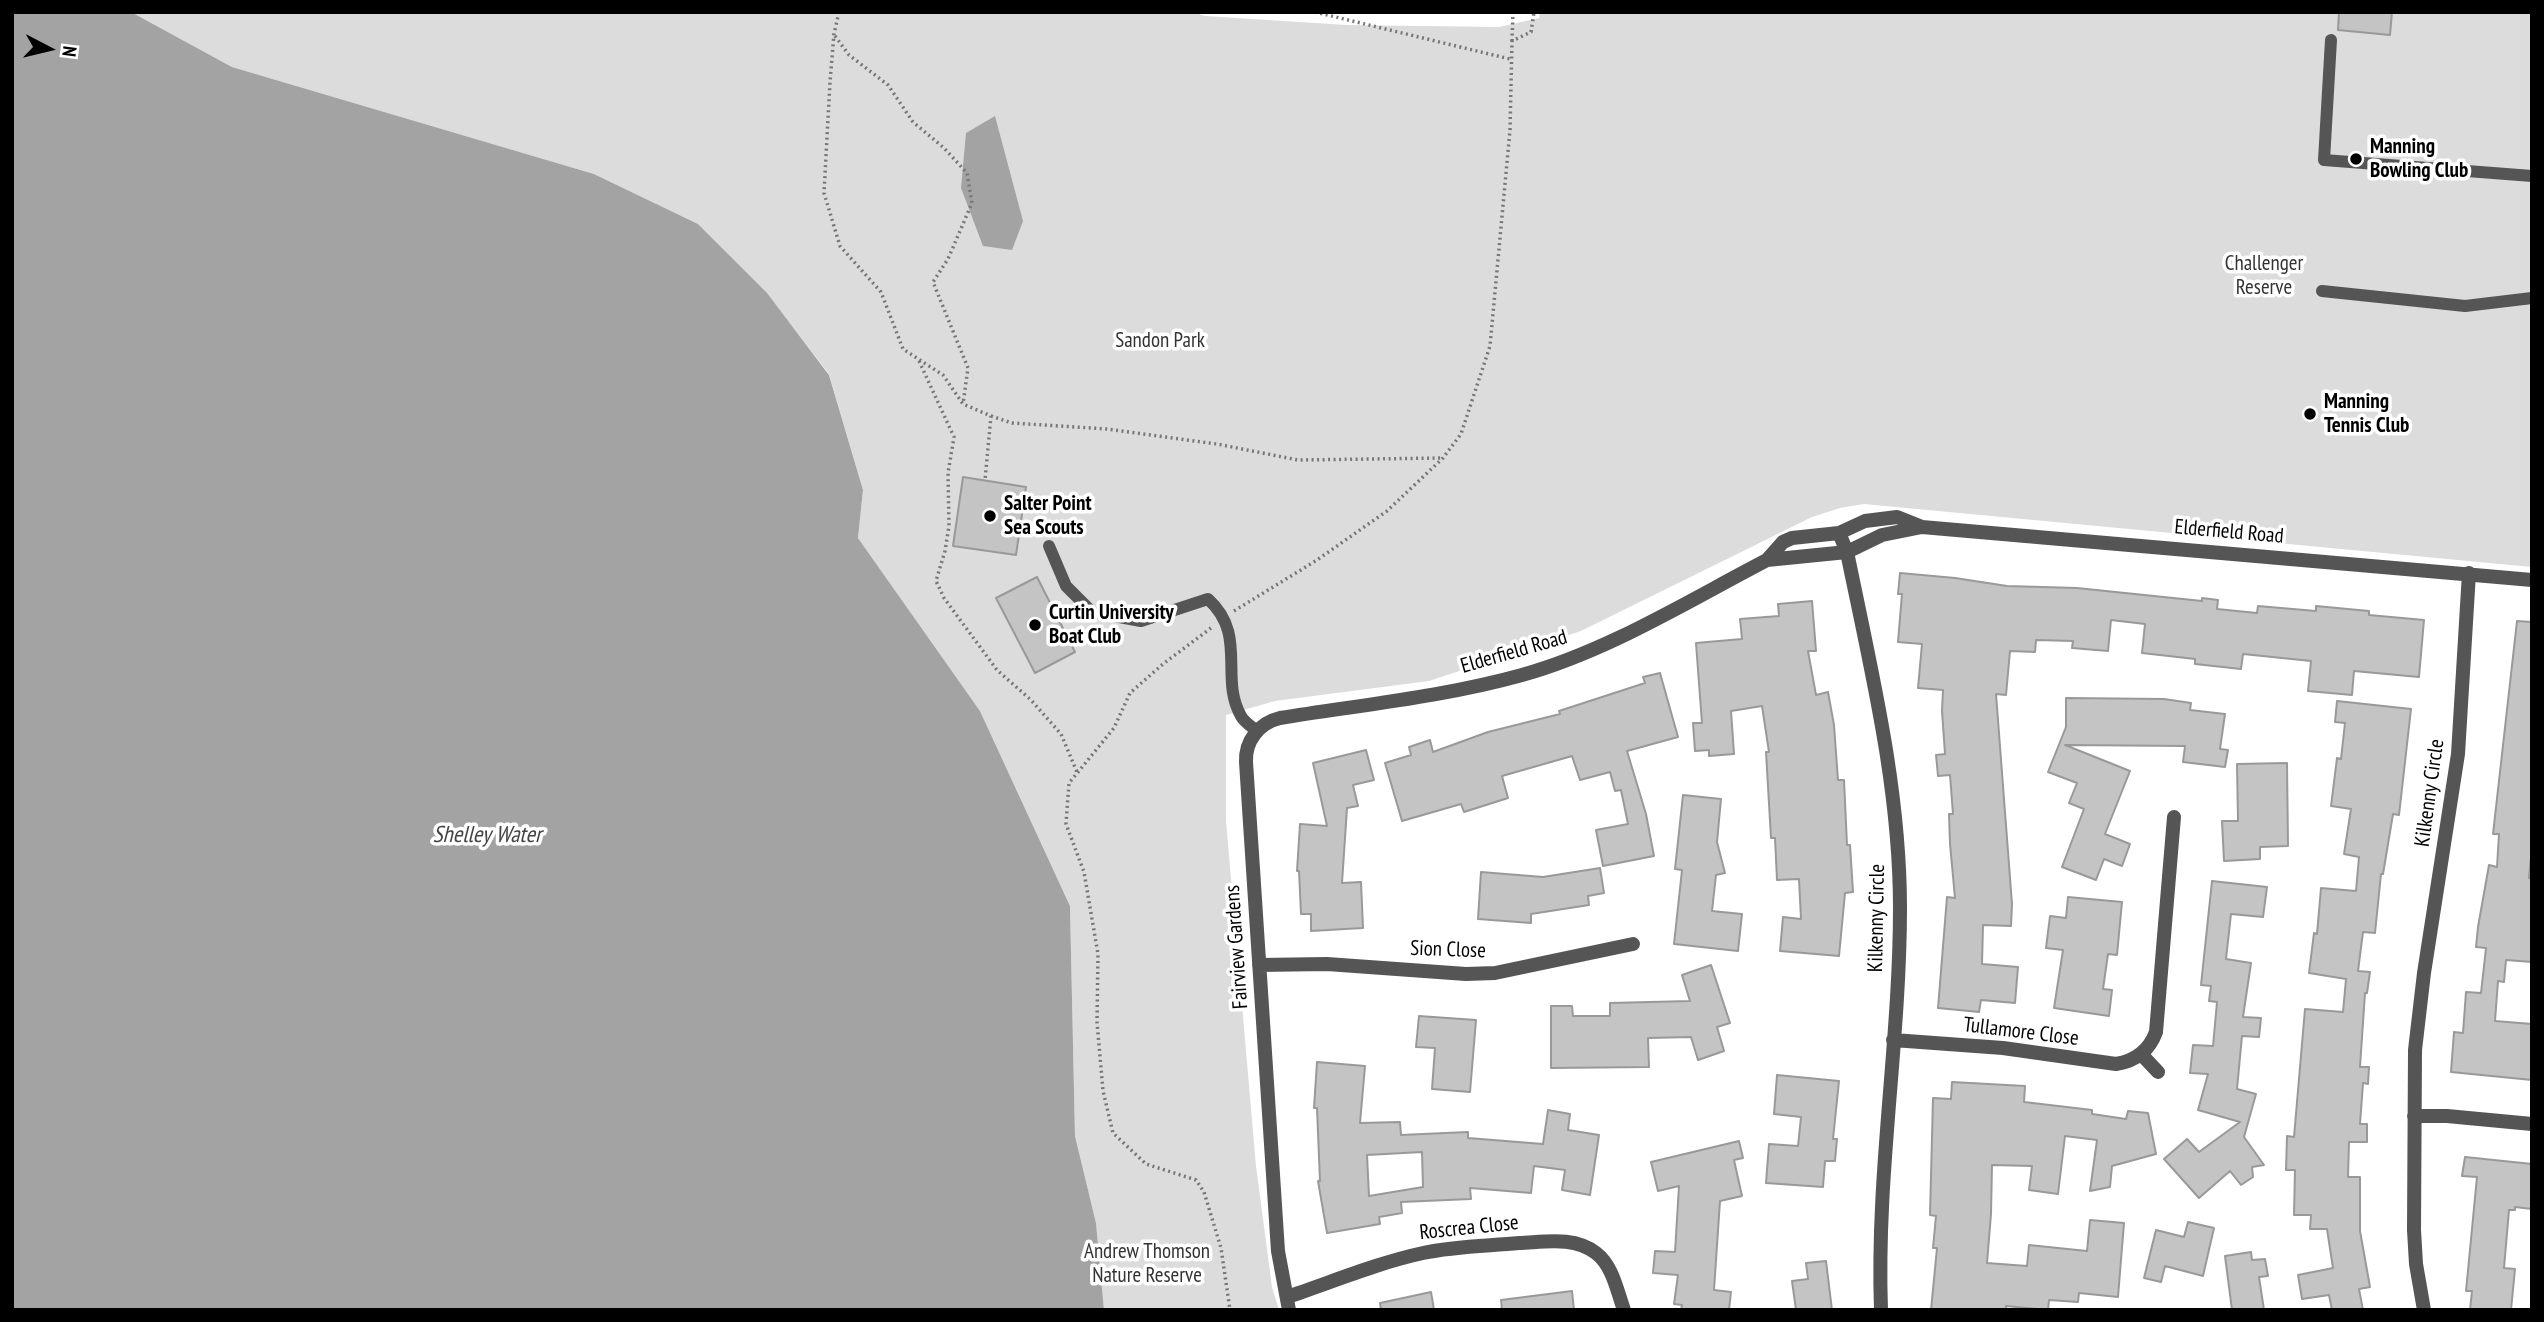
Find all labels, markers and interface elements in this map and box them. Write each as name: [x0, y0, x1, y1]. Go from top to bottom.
north arrow: [14, 14, 84, 84]
text: N: [57, 45, 82, 58]
place label: Manning Bowling Club: [2370, 134, 2468, 184]
marker: Manning Bowling Club: [2348, 151, 2364, 167]
park label: Challenger Reserve: [2225, 251, 2303, 301]
park label: Sandon Park: [1115, 328, 1205, 354]
place label: Manning Tennis Club: [2324, 389, 2409, 439]
marker: Manning Tennis Club: [2302, 406, 2318, 422]
place label: Salter Point Sea Scouts: [1004, 491, 1092, 541]
marker: Salter Point Sea Scouts: [982, 508, 998, 524]
street label: Elderfield Road: [2173, 515, 2285, 549]
place label: Curtin University Boat Club: [1049, 600, 1174, 650]
marker: Curtin University Boat Club: [1027, 617, 1043, 633]
street label: Elderfield Road: [1458, 625, 1570, 679]
street label: Kilkenny Circle: [2410, 738, 2450, 848]
water label: Shelley Water: [433, 821, 541, 849]
street label: Kilkenny Circle: [1863, 864, 1891, 972]
street label: Fairview Gardens: [1220, 884, 1254, 1010]
street label: Sion Close: [1410, 936, 1486, 964]
street label: Tullamore Close: [1962, 1012, 2080, 1052]
street label: Roscrea Close: [1418, 1210, 1520, 1246]
park label: Andrew Thomson Nature Reserve: [1084, 1239, 1210, 1289]

